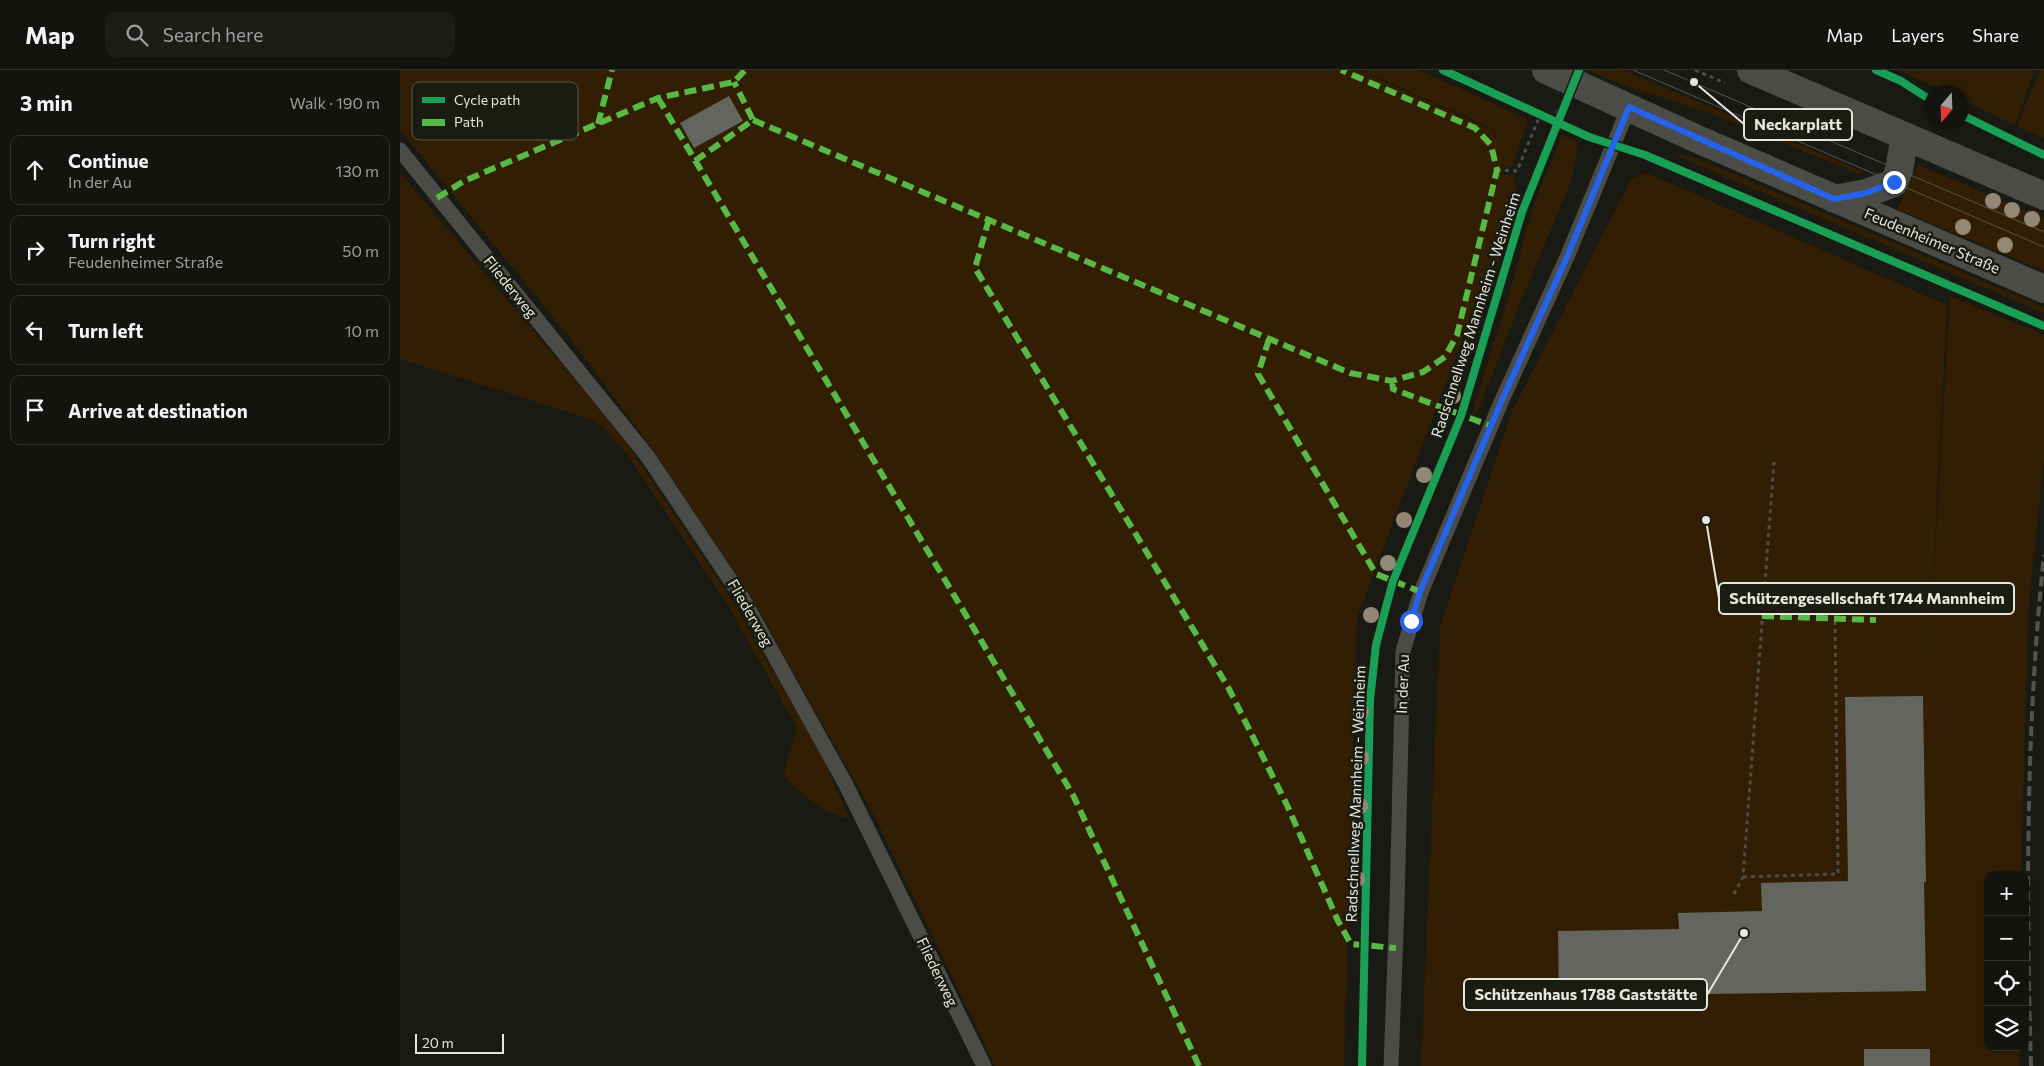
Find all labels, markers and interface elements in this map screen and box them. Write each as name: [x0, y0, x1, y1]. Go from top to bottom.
search box: [105, 12, 455, 57]
text: Map: [25, 20, 75, 49]
icon: search: [123, 21, 151, 49]
text: Search here: [163, 23, 263, 46]
text: Map: [1826, 24, 1863, 46]
text: Layers: [1891, 24, 1944, 46]
text: Share: [1972, 24, 2019, 46]
legend: [412, 82, 578, 140]
north arrow: [1924, 85, 1969, 130]
text: 3 min: [20, 90, 73, 115]
text: Cycle path: [454, 91, 520, 108]
text: Walk · 190 m: [290, 93, 380, 112]
callout: Neckarplatt: [1744, 109, 1852, 140]
text: Path: [454, 113, 484, 130]
text: Neckarplatt: [1754, 114, 1842, 133]
text: Continue: [68, 149, 148, 172]
icon: ahead: [21, 156, 49, 184]
text: 130 m: [336, 161, 379, 180]
route end: [1883, 171, 1906, 194]
text: In der Au: [68, 172, 132, 191]
street label: Radschnellweg Mannheim - Weinheim: [1427, 190, 1523, 440]
street label: Feudenheimer Straße: [1862, 203, 2003, 277]
text: Turn right: [68, 229, 155, 252]
icon: right: [21, 236, 49, 264]
text: 50 m: [342, 241, 379, 260]
text: Feudenheimer Straße: [68, 252, 223, 271]
street label: Fliederweg: [480, 252, 541, 321]
icon: left: [21, 316, 49, 344]
text: Turn left: [68, 319, 143, 342]
text: 10 m: [345, 321, 379, 340]
icon: arrive: [21, 396, 49, 424]
text: Arrive at destination: [68, 399, 248, 422]
street label: Fliederweg: [724, 576, 777, 649]
callout: Schützengesellschaft 1744 Mannheim: [1719, 583, 2014, 614]
text: Schützengesellschaft 1744 Mannheim: [1729, 588, 2005, 607]
route start: [1400, 610, 1423, 633]
street label: In der Au: [1392, 654, 1412, 714]
street label: Radschnellweg Mannheim - Weinheim: [1342, 665, 1368, 923]
map controls: [1984, 871, 2029, 1051]
button: +: [1984, 871, 2029, 916]
button: −: [1984, 916, 2029, 961]
street label: Fliederweg: [913, 934, 962, 1009]
button: locate: [1984, 961, 2029, 1006]
callout: Schützenhaus 1788 Gaststätte: [1464, 979, 1707, 1010]
text: Schützenhaus 1788 Gaststätte: [1474, 984, 1698, 1003]
button: layers: [1984, 1006, 2029, 1051]
scale bar: [415, 1031, 504, 1054]
text: 20 m: [422, 1034, 454, 1051]

